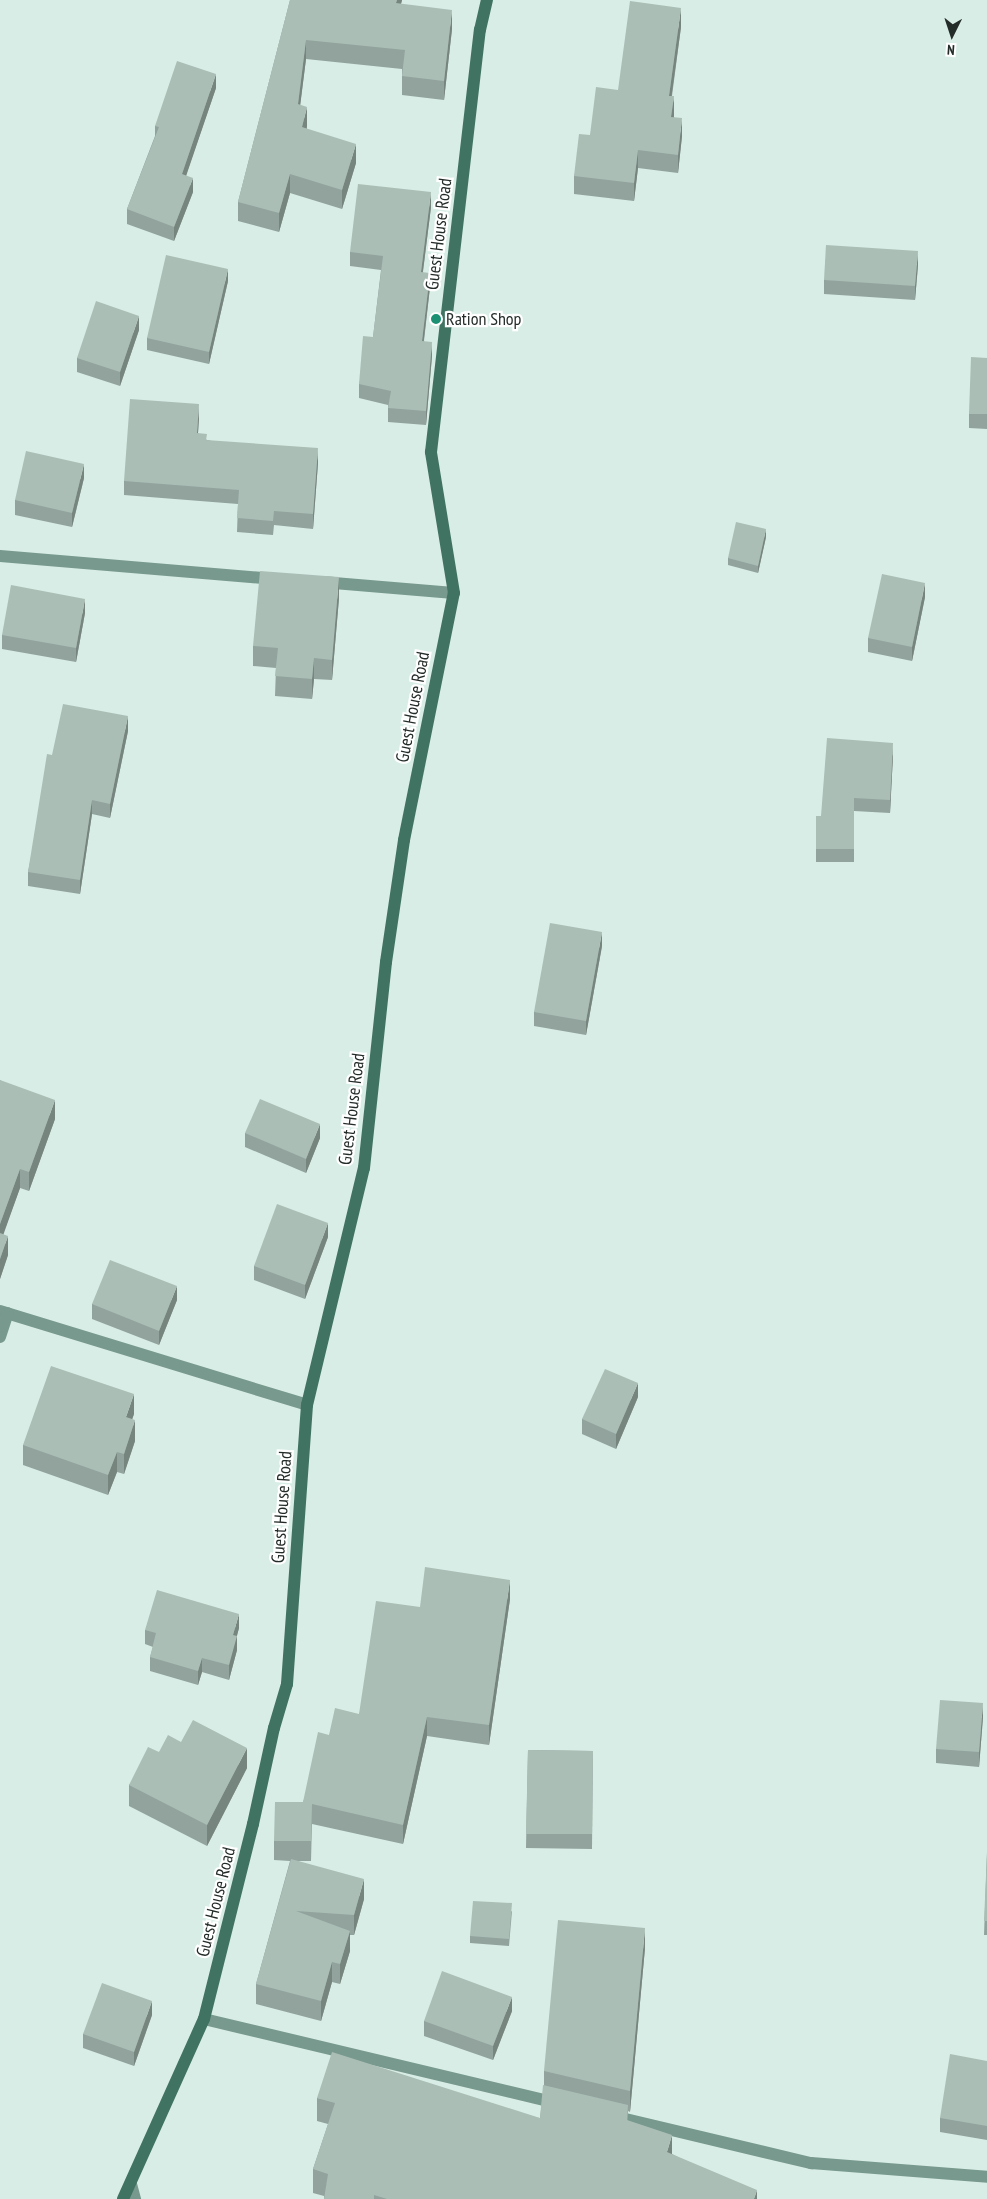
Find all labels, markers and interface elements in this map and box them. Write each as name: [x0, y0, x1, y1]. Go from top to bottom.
north arrow: [927, 10, 977, 60]
text: N: [947, 41, 955, 59]
street label: Guest House Road: [421, 177, 457, 291]
place label: Ration Shop: [446, 308, 521, 330]
marker: Ration Shop: [430, 313, 442, 325]
street label: Guest House Road: [392, 650, 434, 764]
street label: Guest House Road: [334, 1052, 370, 1166]
street label: Guest House Road: [267, 1450, 297, 1564]
street label: Guest House Road: [192, 1845, 240, 1959]

